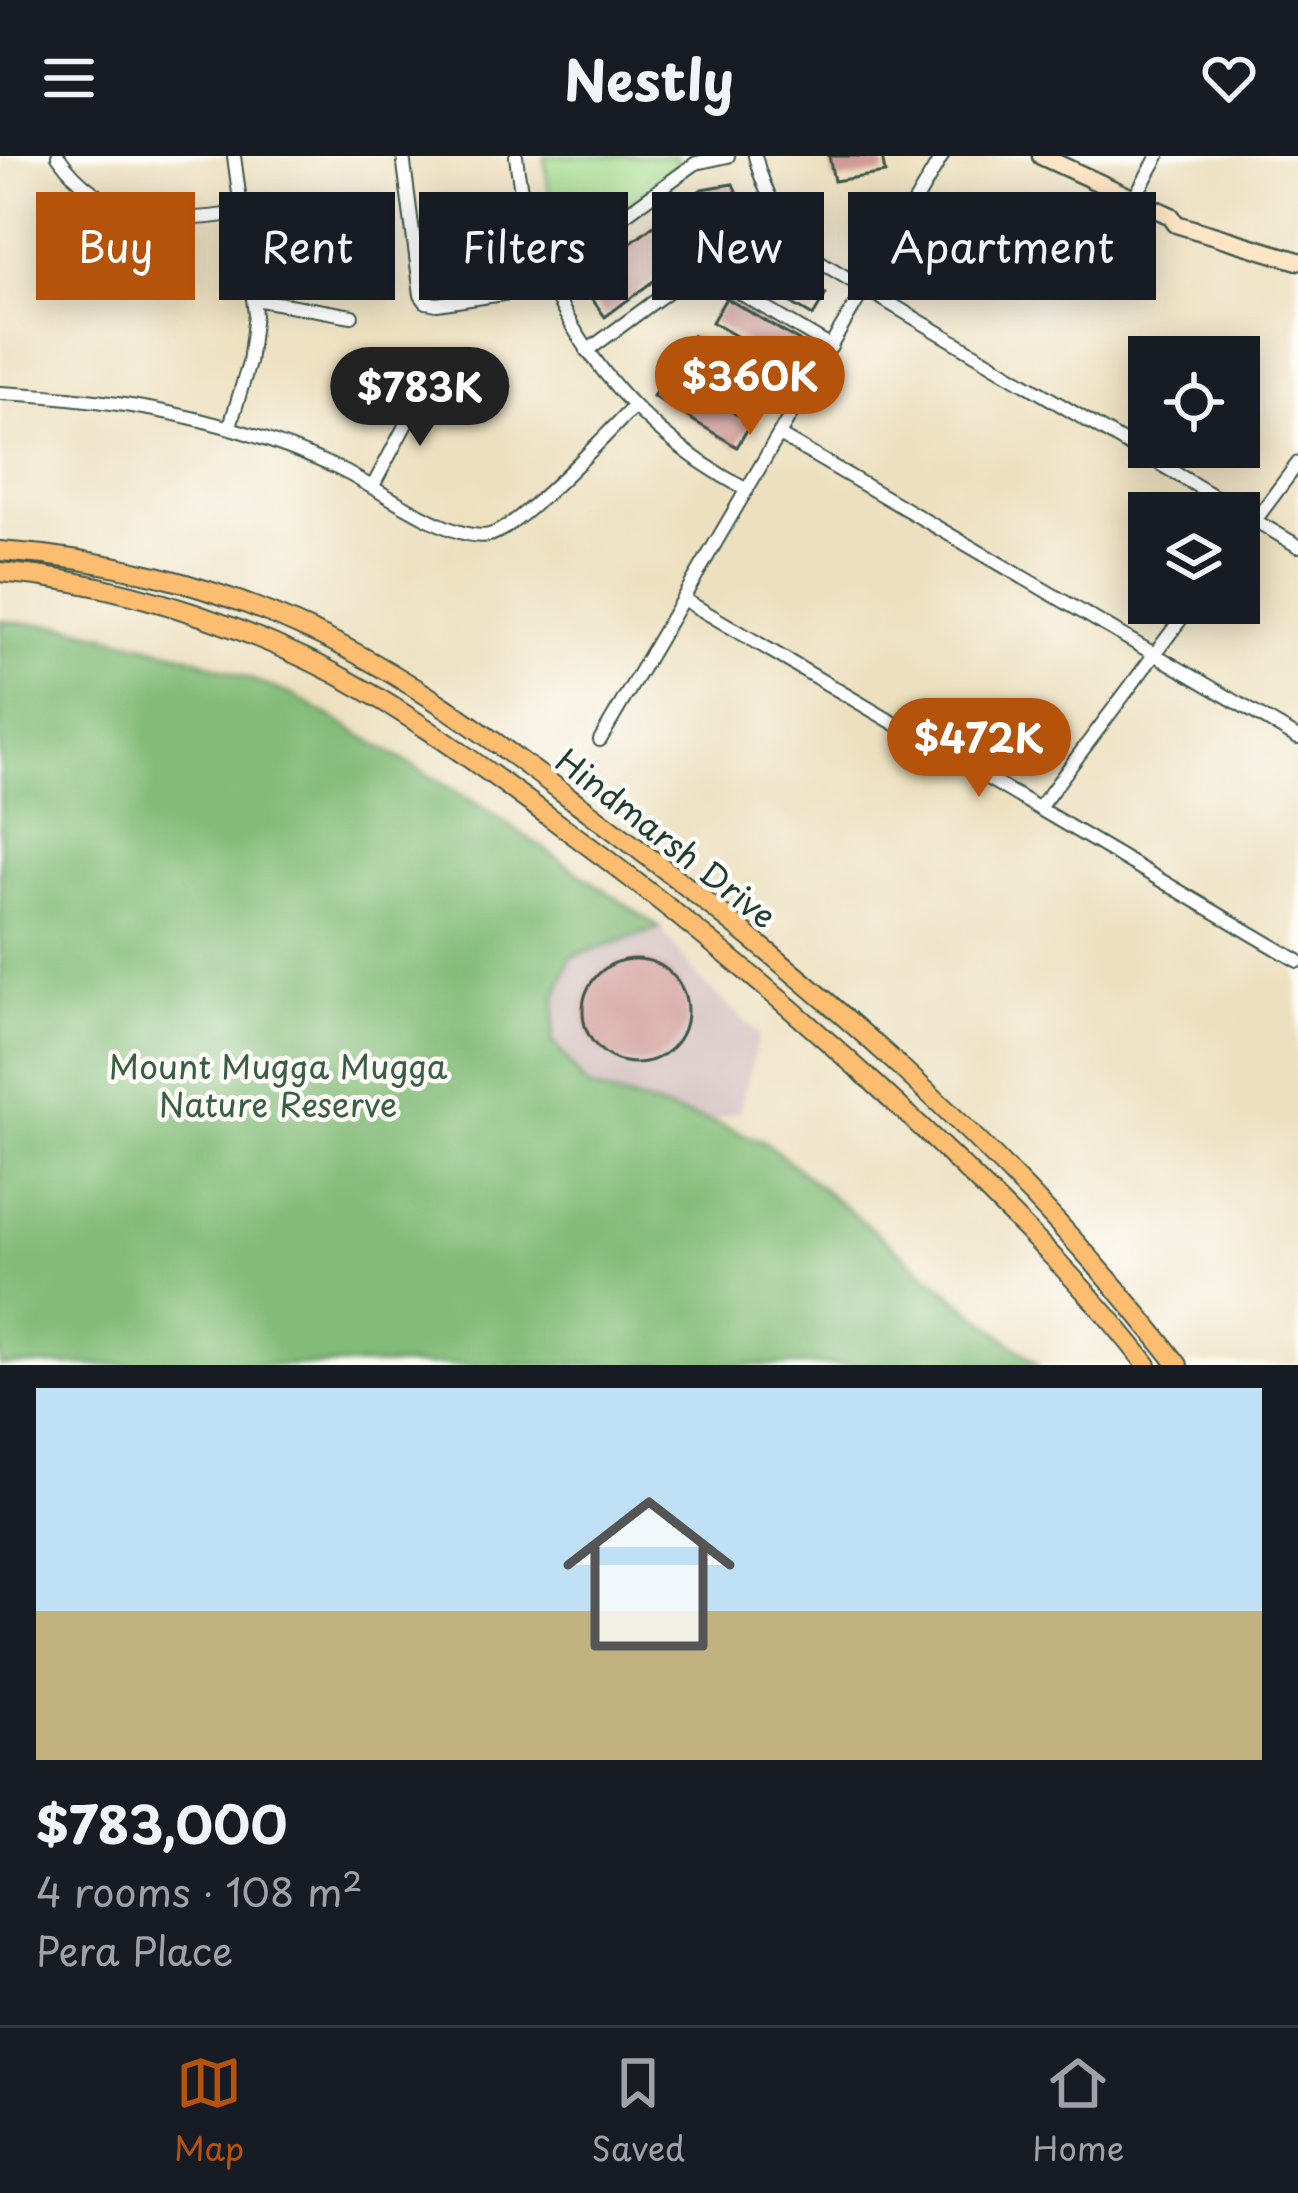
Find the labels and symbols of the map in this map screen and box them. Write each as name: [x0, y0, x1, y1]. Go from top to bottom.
pin: $360K: [666, 336, 834, 438]
pin: $783K: [336, 347, 504, 449]
pin: $472K: [895, 698, 1063, 800]
street label: Hindmarsh Drive: [546, 735, 788, 939]
park label: Mount Mugga Mugga Nature Reserve: [109, 1040, 448, 1128]

